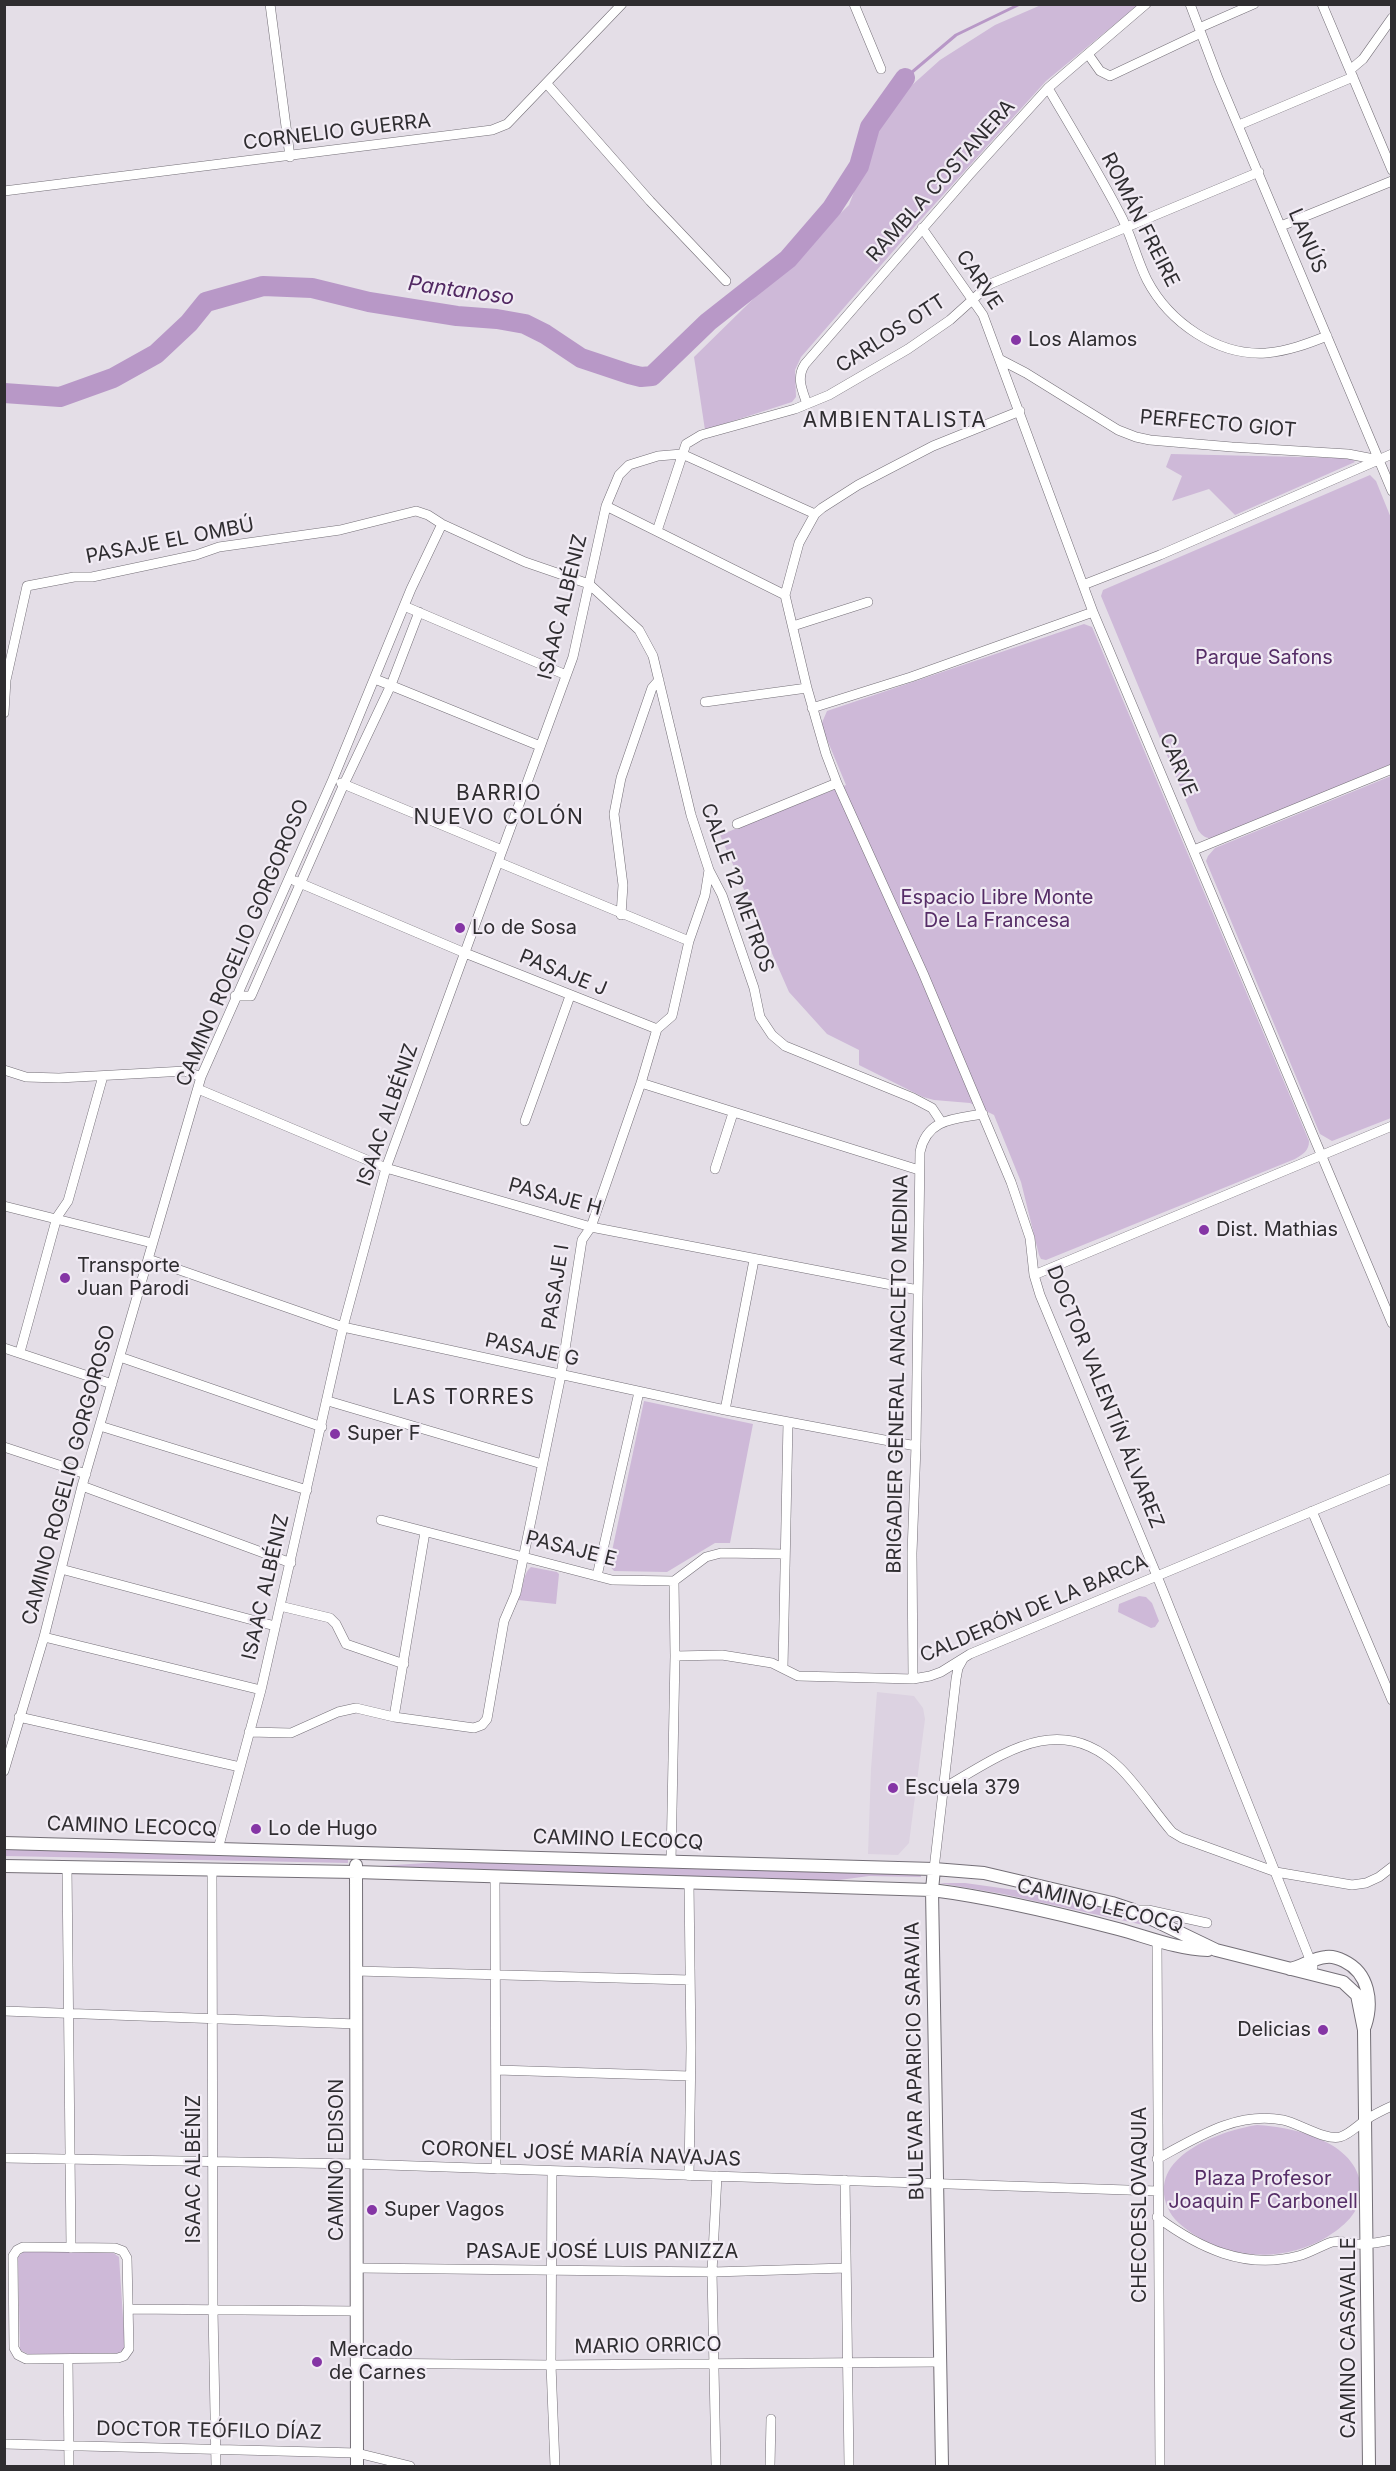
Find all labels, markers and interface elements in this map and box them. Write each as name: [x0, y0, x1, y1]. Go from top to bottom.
street label: RAMBLA COSTANERA: [862, 95, 1020, 267]
street label: CORNELIO GUERRA: [242, 109, 432, 155]
street label: ROMÁN FREIRE: [1096, 149, 1184, 291]
street label: LANÚS: [1283, 205, 1331, 277]
street label: CARVE: [950, 246, 1008, 314]
water label: Pantanoso: [406, 271, 516, 311]
street label: CARLOS OTT: [832, 290, 950, 378]
place label: Los Alamos: [1028, 328, 1137, 352]
marker: Los Alamos: [1009, 333, 1023, 347]
street label: PERFECTO GIOT: [1139, 405, 1297, 443]
district label: AMBIENTALISTA: [803, 408, 987, 434]
street label: PASAJE EL OMBÚ: [84, 513, 256, 569]
street label: ISAAC ALBÉNIZ: [533, 532, 593, 682]
park label: Parque Safons: [1195, 646, 1333, 670]
street label: CARVE: [1154, 730, 1202, 800]
district label: BARRIO NUEVO COLÓN: [414, 781, 584, 831]
street label: CAMINO ROGELIO GORGOROSO: [171, 796, 315, 1090]
street label: CALLE 12 METROS: [695, 800, 779, 976]
park label: Espacio Libre Monte De La Francesa: [901, 886, 1093, 933]
place label: Lo de Sosa: [472, 916, 577, 940]
marker: Lo de Sosa: [453, 921, 467, 935]
street label: PASAJE J: [516, 945, 610, 1001]
street label: ISAAC ALBÉNIZ: [352, 1041, 424, 1189]
street label: PASAJE H: [506, 1173, 604, 1221]
street label: BRIGADIER GENERAL ANACLETO MEDINA: [883, 1174, 913, 1574]
place label: Dist. Mathias: [1216, 1218, 1338, 1242]
marker: Dist. Mathias: [1197, 1223, 1211, 1237]
street label: PASAJE I: [537, 1243, 575, 1331]
place label: Transporte Juan Parodi: [77, 1254, 189, 1301]
street label: DOCTOR VALENTÍN ÁLVAREZ: [1041, 1262, 1169, 1532]
marker: Transporte Juan Parodi: [58, 1271, 72, 1285]
street label: CAMINO ROGELIO GORGOROSO: [17, 1322, 121, 1628]
street label: PASAJE G: [483, 1328, 581, 1372]
district label: LAS TORRES: [393, 1385, 535, 1411]
place label: Super F: [347, 1422, 421, 1446]
marker: Super F: [328, 1427, 342, 1441]
street label: ISAAC ALBÉNIZ: [238, 1512, 294, 1662]
street label: PASAJE E: [523, 1526, 619, 1572]
street label: CALDERÓN DE LA BARCA: [916, 1550, 1152, 1668]
place label: Escuela 379: [905, 1776, 1020, 1800]
marker: Escuela 379: [886, 1781, 900, 1795]
street label: CAMINO LECOCQ: [46, 1812, 218, 1842]
place label: Lo de Hugo: [268, 1817, 377, 1841]
marker: Lo de Hugo: [249, 1822, 263, 1836]
street label: CAMINO LECOCQ: [532, 1825, 704, 1855]
street label: CAMINO LECOCQ: [1014, 1874, 1186, 1938]
street label: BULEVAR APARICIO SARAVIA: [901, 1921, 929, 2201]
place label: Delicias: [1237, 2018, 1311, 2042]
marker: Delicias: [1316, 2023, 1330, 2037]
street label: CAMINO EDISON: [325, 2079, 349, 2241]
street label: ISAAC ALBÉNIZ: [182, 2095, 206, 2243]
street label: CHECOESLOVAQUIA: [1128, 2107, 1152, 2303]
street label: CORONEL JOSÉ MARÍA NAVAJAS: [421, 2136, 741, 2172]
park label: Plaza Profesor Joaquin F Carbonell: [1168, 2167, 1358, 2214]
place label: Super Vagos: [384, 2198, 505, 2222]
marker: Super Vagos: [365, 2203, 379, 2217]
street label: CAMINO CASAVALLE: [1337, 2237, 1361, 2439]
street label: PASAJE JOSÉ LUIS PANIZZA: [466, 2240, 738, 2264]
street label: MARIO ORRICO: [574, 2333, 722, 2359]
place label: Mercado de Carnes: [329, 2338, 426, 2385]
marker: Mercado de Carnes: [310, 2355, 324, 2369]
street label: DOCTOR TEÓFILO DÍAZ: [96, 2417, 322, 2445]

